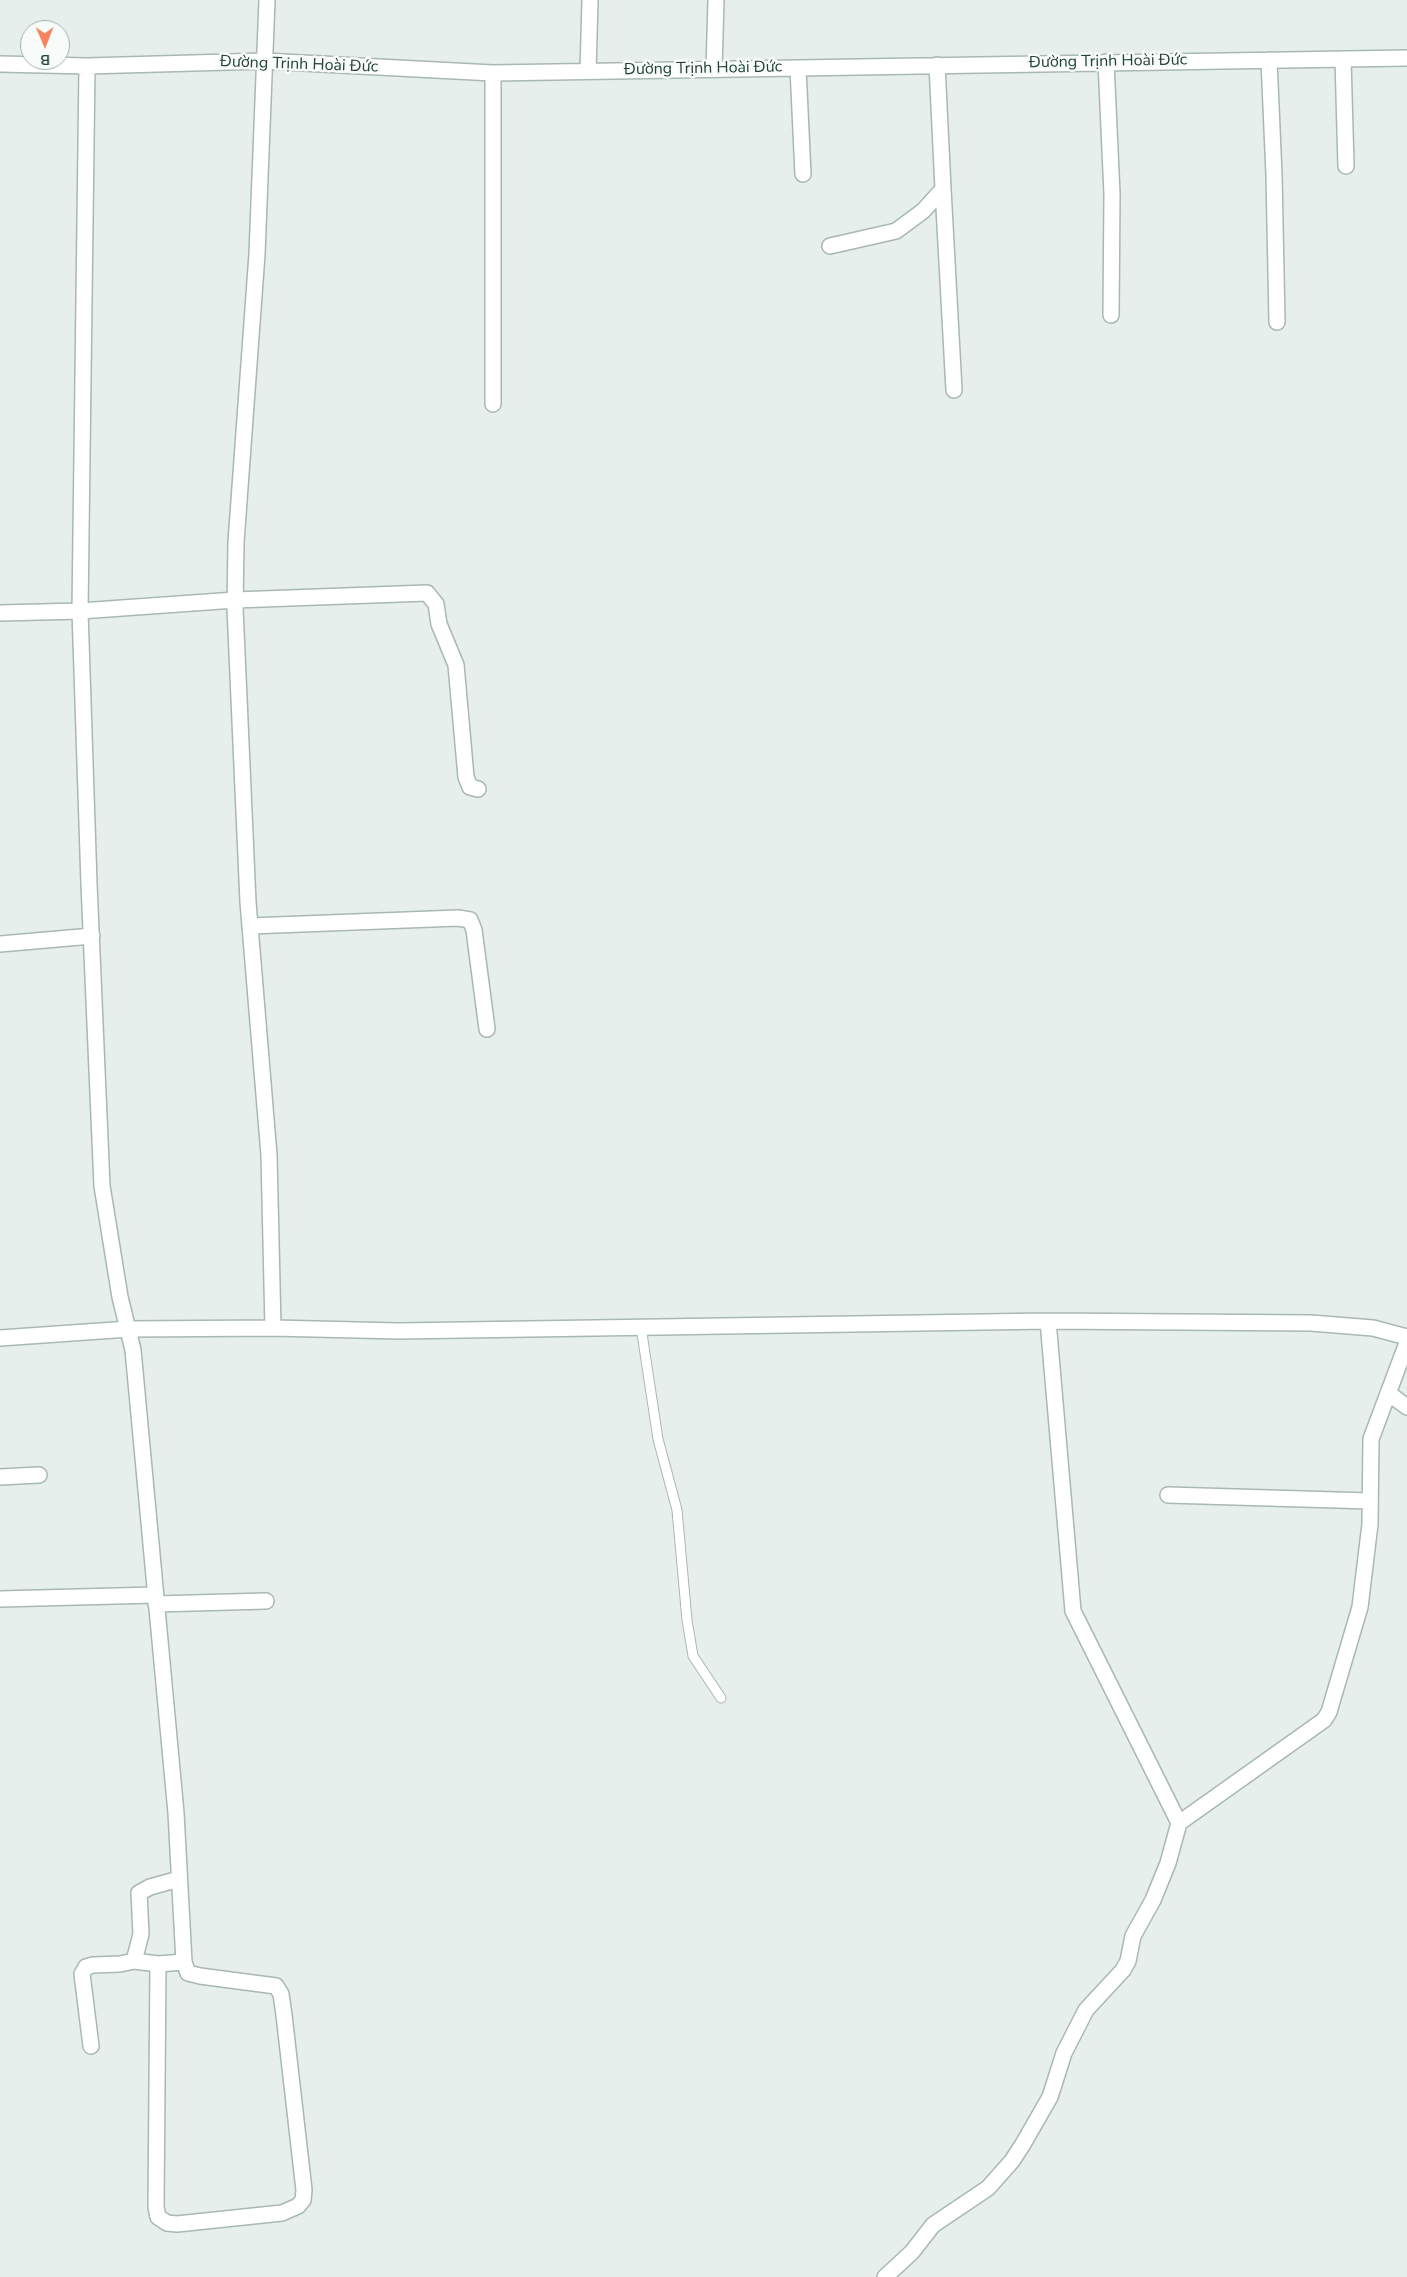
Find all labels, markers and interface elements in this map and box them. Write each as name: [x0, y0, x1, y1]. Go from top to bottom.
north arrow: [20, 20, 70, 70]
text: B: [40, 50, 50, 69]
street label: Đường Trịnh Hoài Đức: [1029, 51, 1187, 73]
street label: Đường Trịnh Hoài Đức: [220, 53, 378, 77]
street label: Đường Trịnh Hoài Đức: [624, 58, 782, 80]

